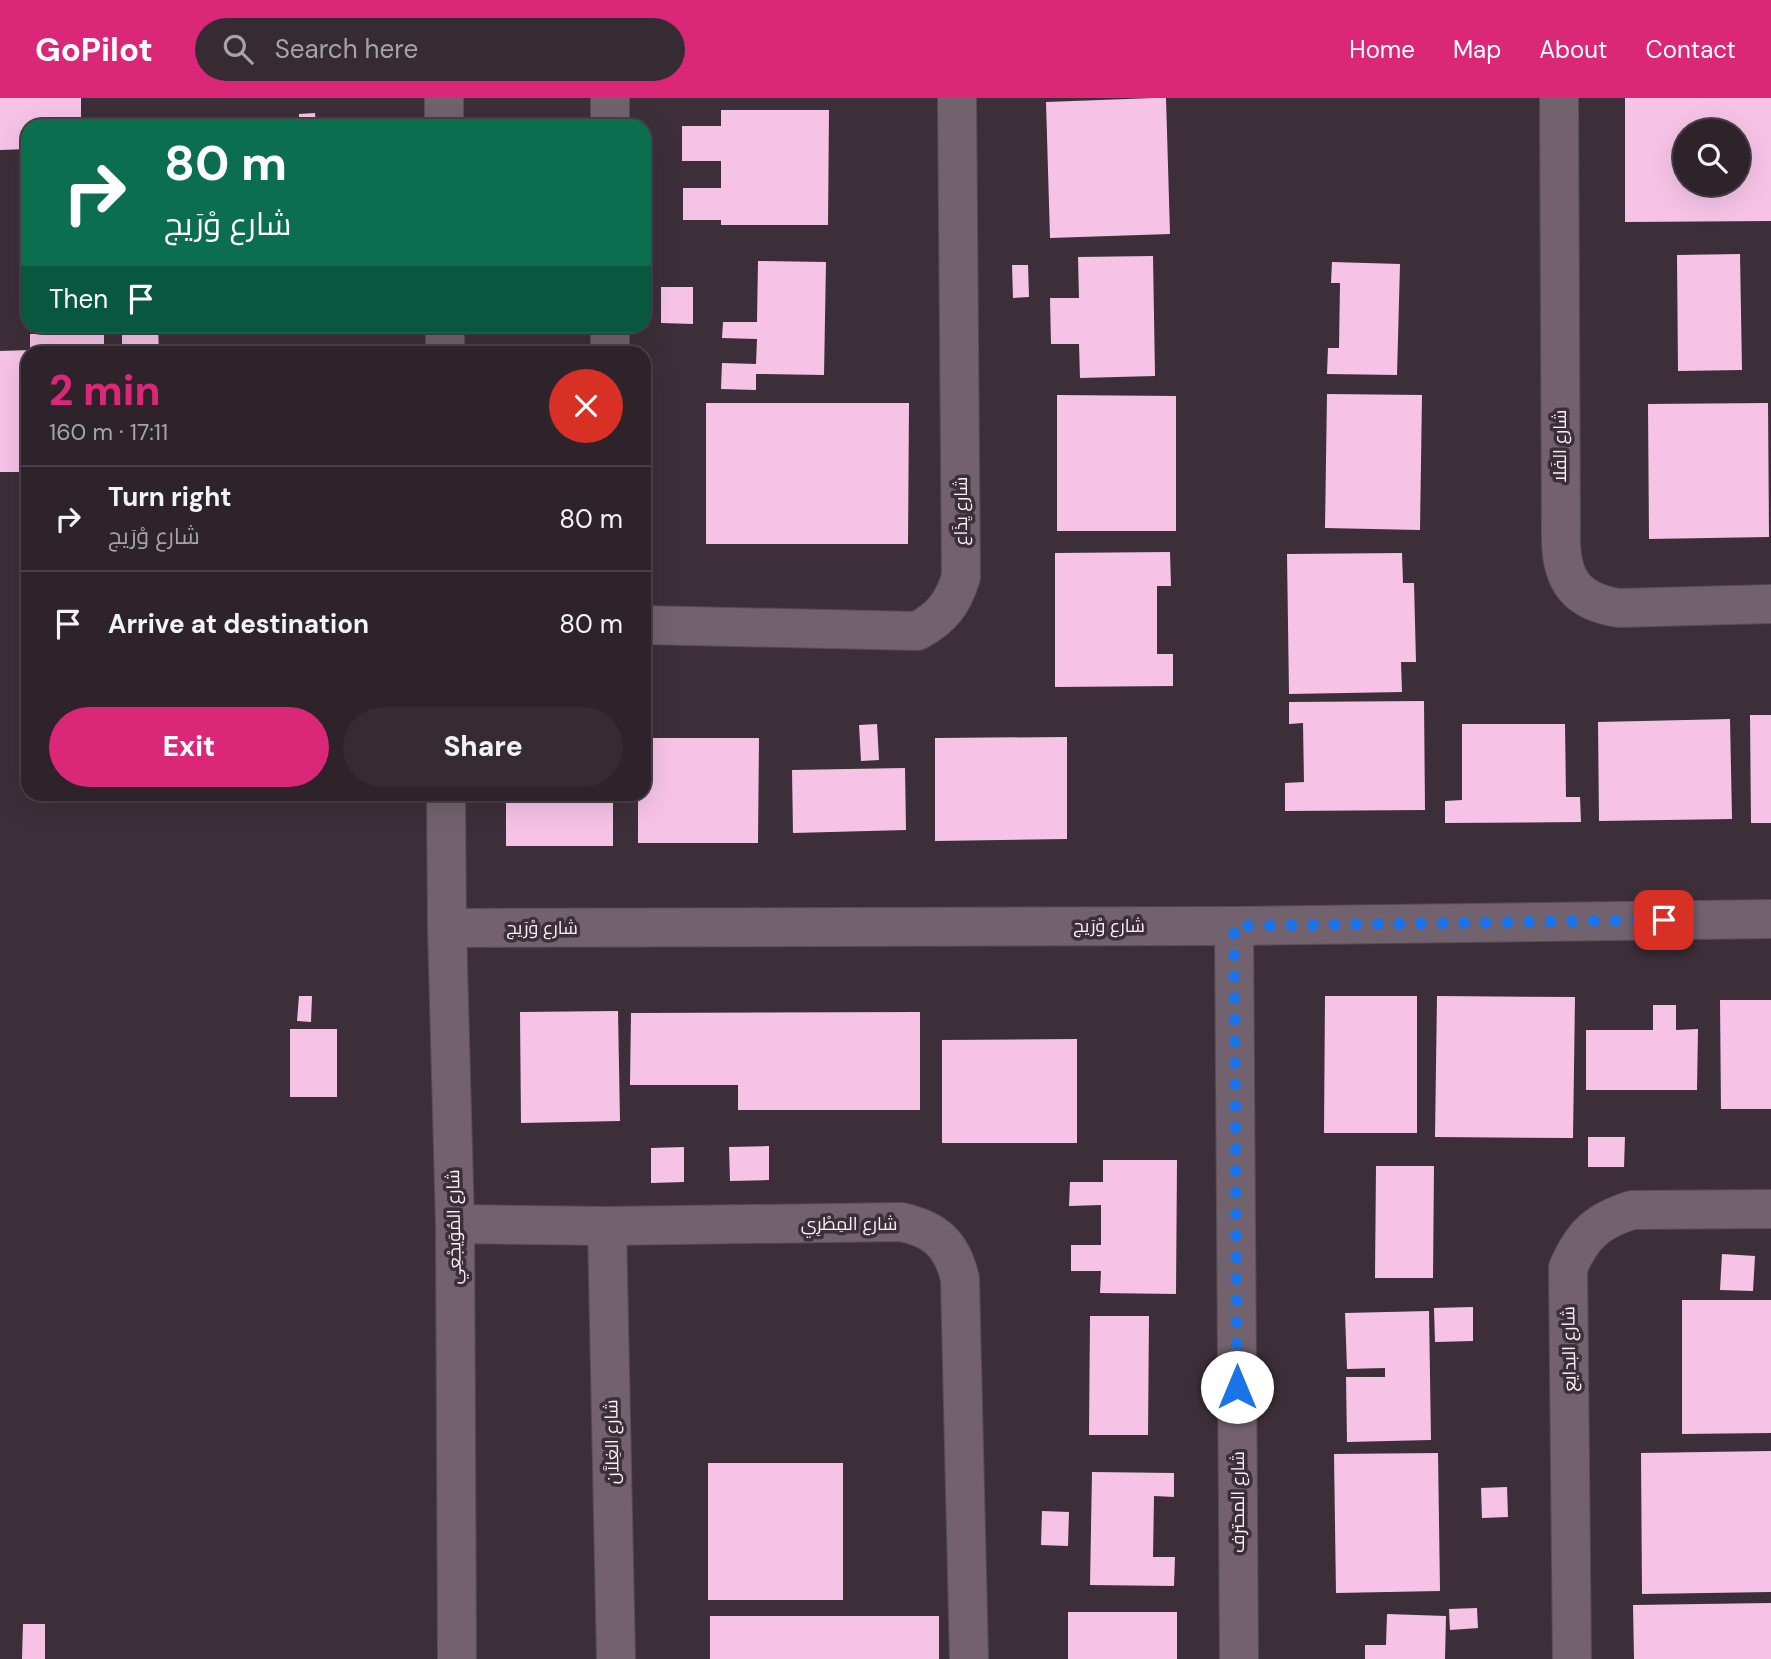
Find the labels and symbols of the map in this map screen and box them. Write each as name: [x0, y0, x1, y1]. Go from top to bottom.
street label: شارع الفَلا: [1548, 409, 1572, 483]
street label: شارع يِذَاع: [949, 477, 973, 545]
pin: [1634, 890, 1694, 950]
street label: شارع وْرَيج: [1073, 914, 1145, 938]
street label: شارع وْرَيج: [506, 916, 578, 940]
street label: شارع المُوَيجْعِي: [441, 1169, 469, 1285]
street label: شارع المِطْرِي: [801, 1212, 897, 1238]
street label: شارع البدايع: [1556, 1306, 1582, 1392]
position arrow: [1200, 1350, 1274, 1424]
street label: شارع الغِلاَّن: [599, 1399, 625, 1485]
street label: شارع المحترف: [1226, 1451, 1250, 1553]

